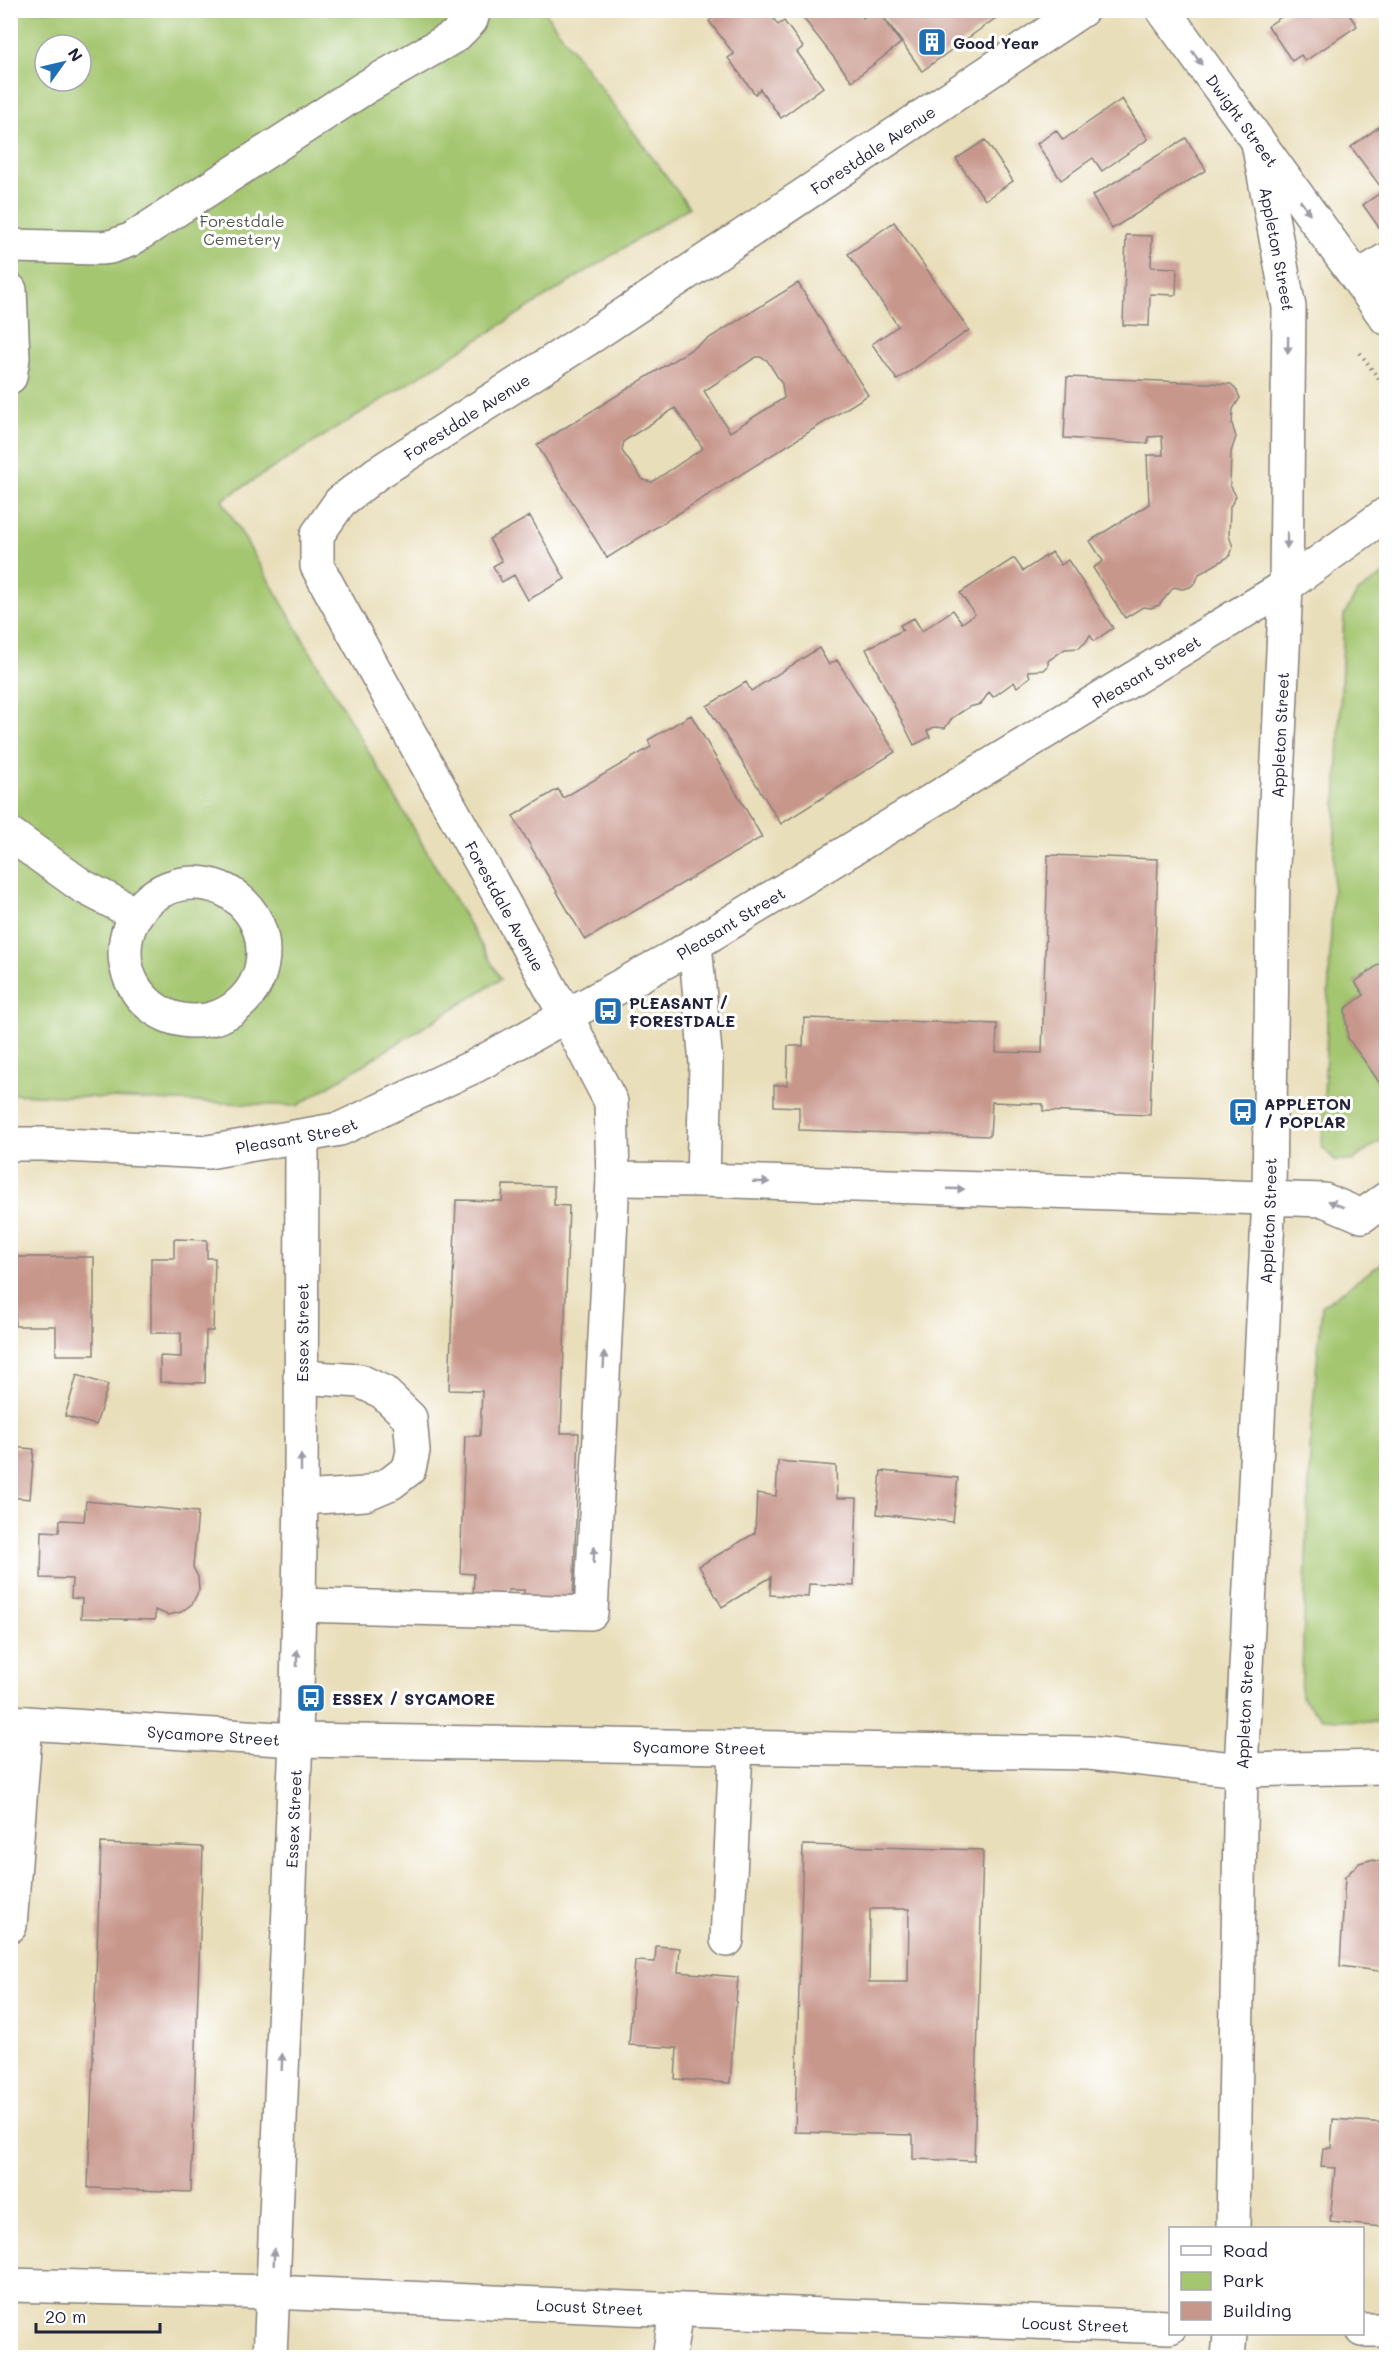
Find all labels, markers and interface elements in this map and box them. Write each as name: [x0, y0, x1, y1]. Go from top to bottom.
building icon: Good Year: [916, 26, 948, 58]
place label: Good Year: [953, 32, 1039, 53]
north arrow: [33, 33, 93, 93]
text: N: [64, 43, 88, 65]
one-way arrow: [1191, 50, 1203, 66]
street label: Dwight Street: [1202, 70, 1283, 171]
street label: Forestdale Avenue: [806, 100, 939, 199]
street label: Appleton Street: [1256, 185, 1300, 311]
one-way arrow: [1299, 198, 1311, 214]
park label: Forestdale Cemetery: [199, 210, 285, 249]
one-way arrow: [1284, 336, 1293, 355]
street label: Forestdale Avenue: [399, 368, 533, 464]
one-way arrow: [1282, 531, 1292, 550]
street label: Pleasant Street: [1088, 630, 1204, 712]
street label: Appleton Street: [1266, 671, 1293, 798]
street label: Forestdale Avenue: [460, 837, 550, 975]
street label: Pleasant Street: [672, 882, 789, 964]
place label: PLEASANT / FORESTDALE: [629, 992, 735, 1031]
bus stop icon: PLEASANT / FORESTDALE: [592, 995, 624, 1027]
place label: APPLETON / POPLAR: [1264, 1093, 1351, 1132]
bus stop icon: APPLETON / POPLAR: [1227, 1096, 1259, 1128]
street label: Pleasant Street: [234, 1112, 360, 1158]
street label: Appleton Street: [1254, 1157, 1280, 1284]
one-way arrow: [752, 1178, 771, 1187]
one-way arrow: [947, 1185, 966, 1194]
one-way arrow: [1327, 1200, 1344, 1209]
street label: Essex Street: [291, 1283, 312, 1382]
one-way arrow: [599, 1351, 608, 1370]
one-way arrow: [296, 1453, 306, 1472]
one-way arrow: [589, 1545, 598, 1564]
street label: Appleton Street: [1231, 1643, 1258, 1770]
one-way arrow: [292, 1648, 302, 1667]
bus stop icon: ESSEX / SYCAMORE: [295, 1682, 327, 1714]
place label: ESSEX / SYCAMORE: [332, 1688, 495, 1709]
street label: Sycamore Street: [147, 1720, 281, 1749]
street label: Sycamore Street: [633, 1735, 766, 1758]
street label: Essex Street: [280, 1769, 305, 1868]
one-way arrow: [278, 2053, 287, 2072]
legend: [1169, 2227, 1364, 2335]
text: Road: [1223, 2238, 1268, 2262]
one-way arrow: [269, 2248, 279, 2267]
text: Park: [1223, 2268, 1264, 2292]
street label: Locust Street: [536, 2293, 643, 2319]
scale bar: [36, 2296, 160, 2334]
text: Building: [1223, 2298, 1291, 2322]
text: 20 m: [45, 2304, 86, 2328]
street label: Locust Street: [1021, 2311, 1129, 2336]

